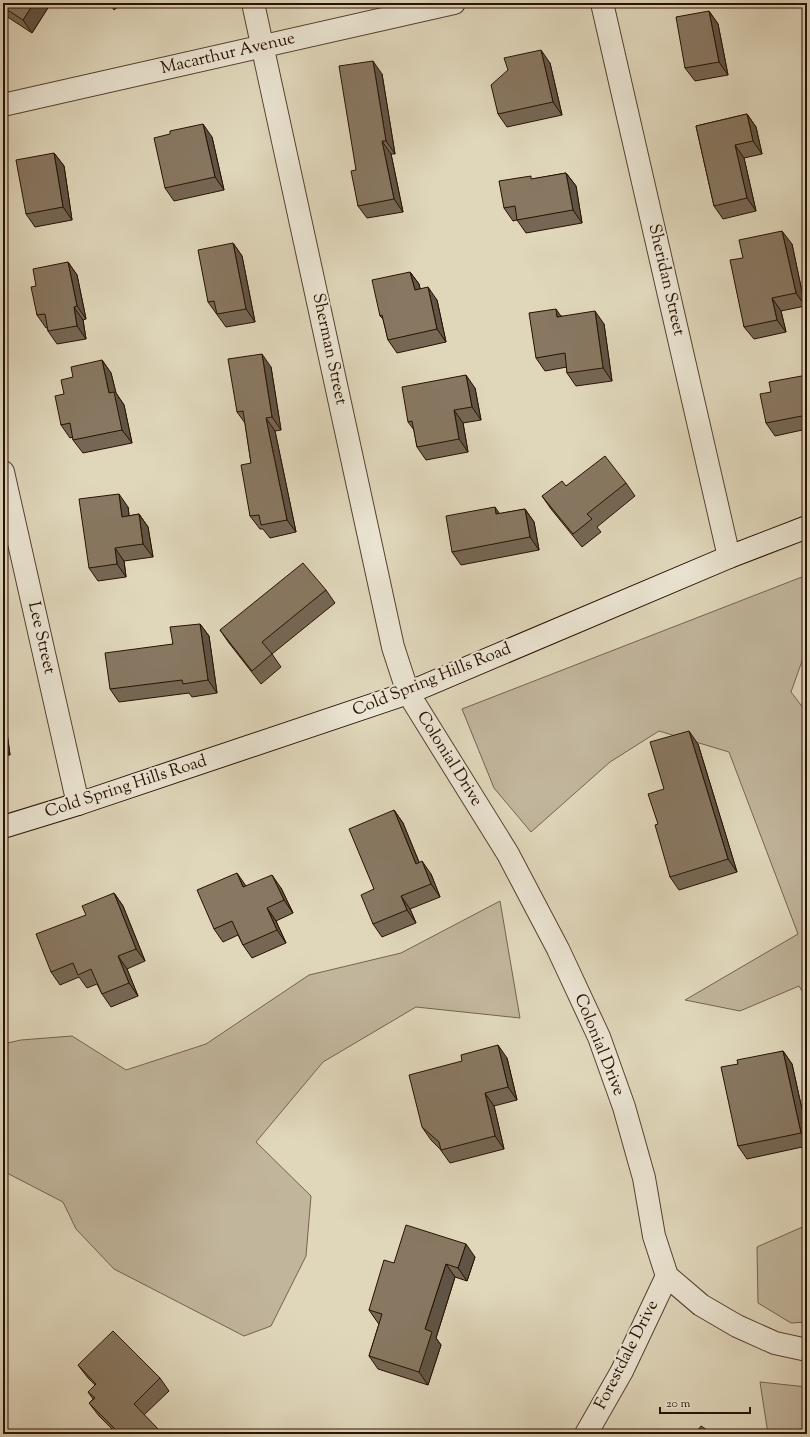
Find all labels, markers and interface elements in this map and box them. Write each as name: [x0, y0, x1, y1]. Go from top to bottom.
street label: Macarthur Avenue: [159, 27, 298, 81]
street label: Sheridan Street: [641, 222, 691, 338]
street label: Sherman Street: [305, 291, 353, 407]
street label: Lee Street: [21, 599, 61, 677]
street label: Cold Spring Hills Road: [349, 637, 515, 723]
street label: Colonial Drive: [410, 707, 488, 811]
street label: Cold Spring Hills Road: [42, 749, 210, 825]
street label: Colonial Drive: [568, 990, 630, 1100]
street label: Forestdale Drive: [589, 1296, 665, 1414]
scale bar: [660, 1389, 750, 1415]
text: 20 m: [666, 1395, 691, 1413]

